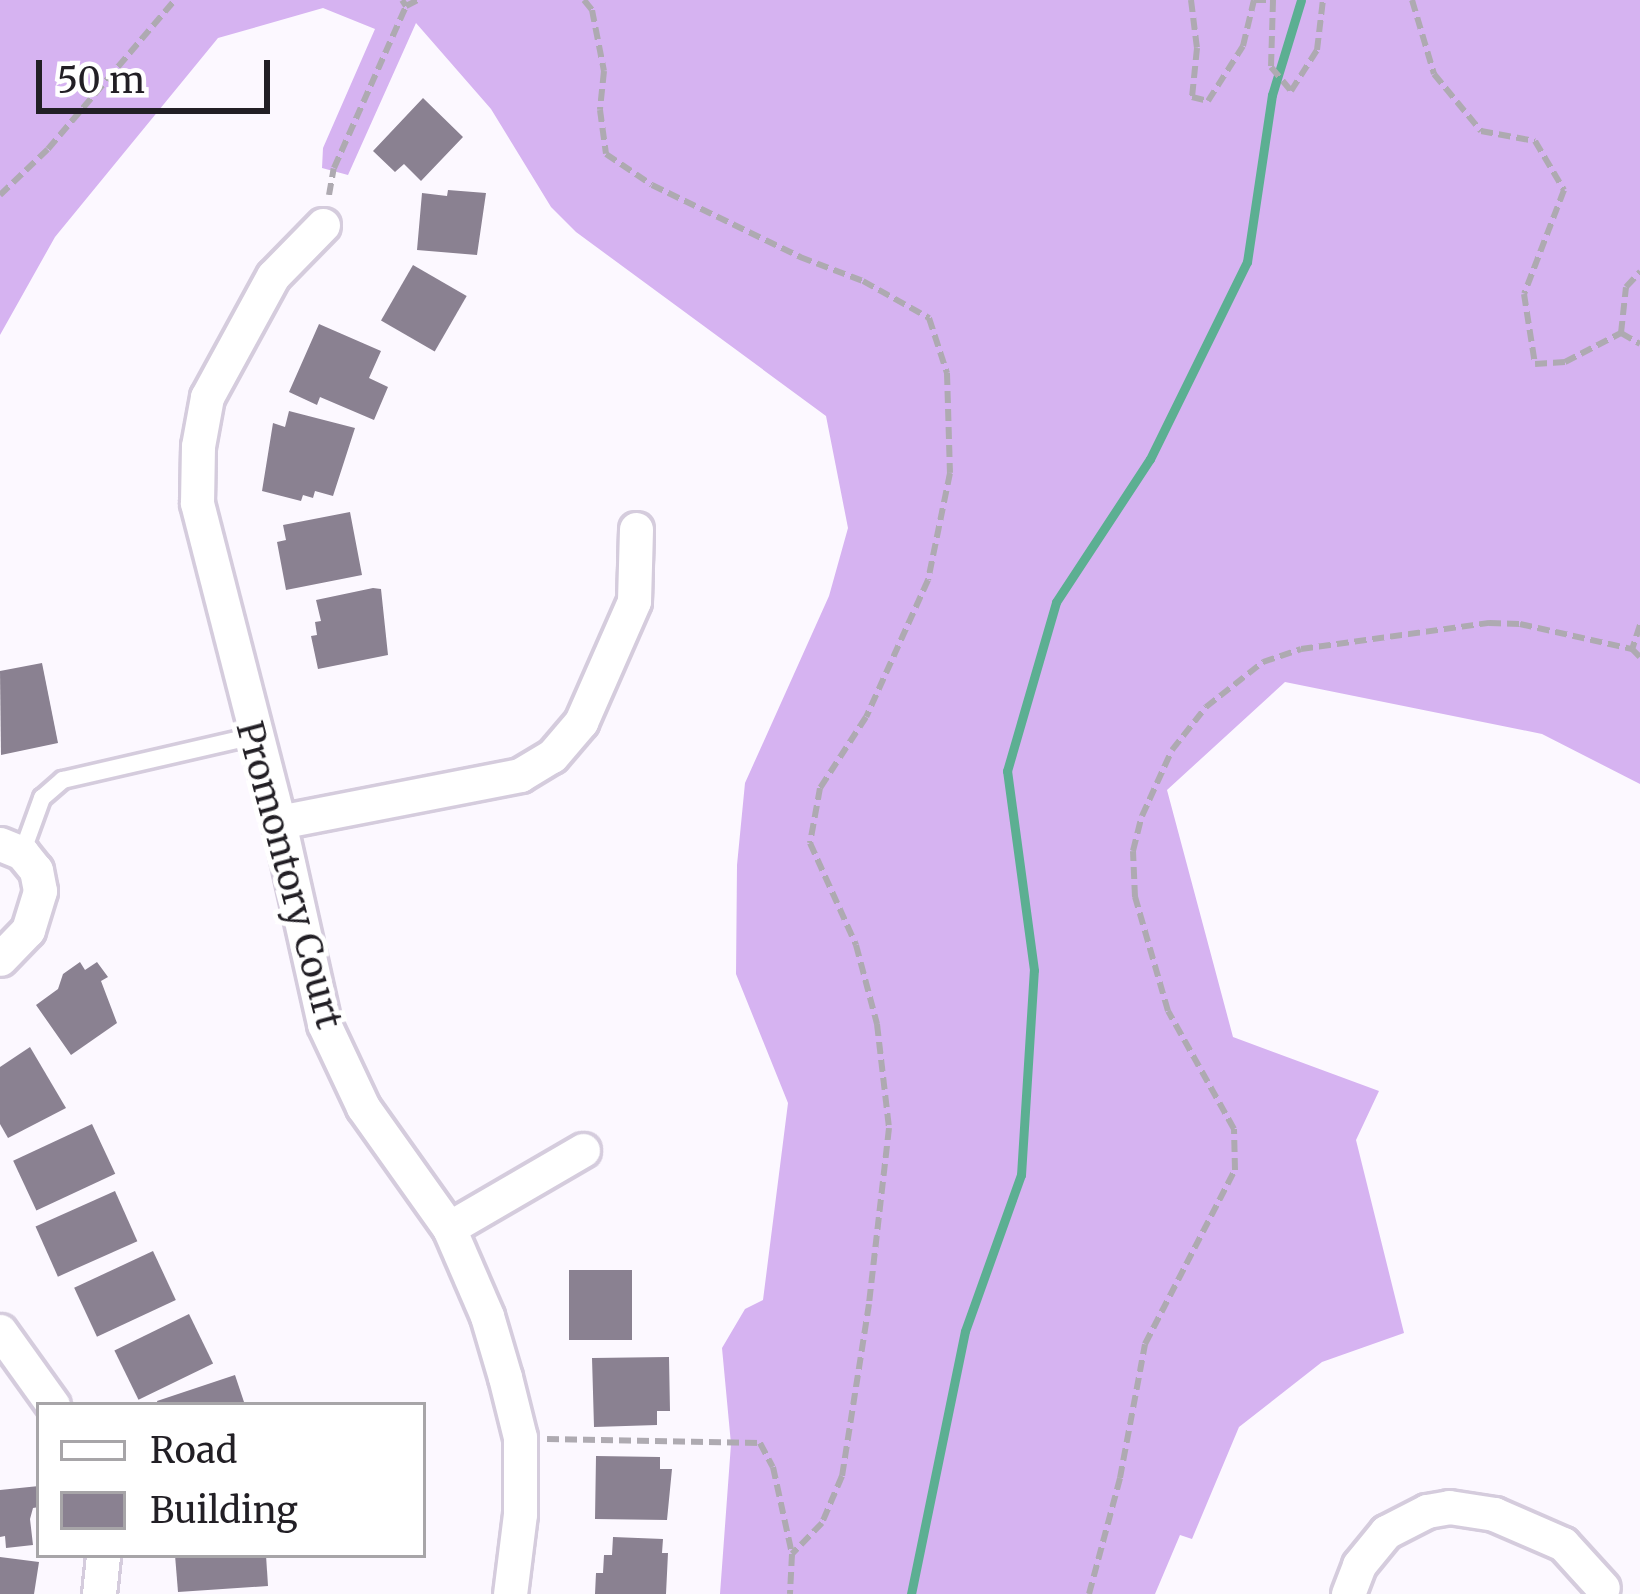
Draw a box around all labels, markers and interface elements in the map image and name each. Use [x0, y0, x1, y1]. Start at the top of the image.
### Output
scale bar [42, 36, 276, 110]
text: 50 m [57, 58, 145, 103]
street label: Promontory Court [227, 717, 351, 1033]
legend [36, 1402, 426, 1558]
text: Road [150, 1428, 237, 1473]
text: Building [150, 1488, 298, 1533]

